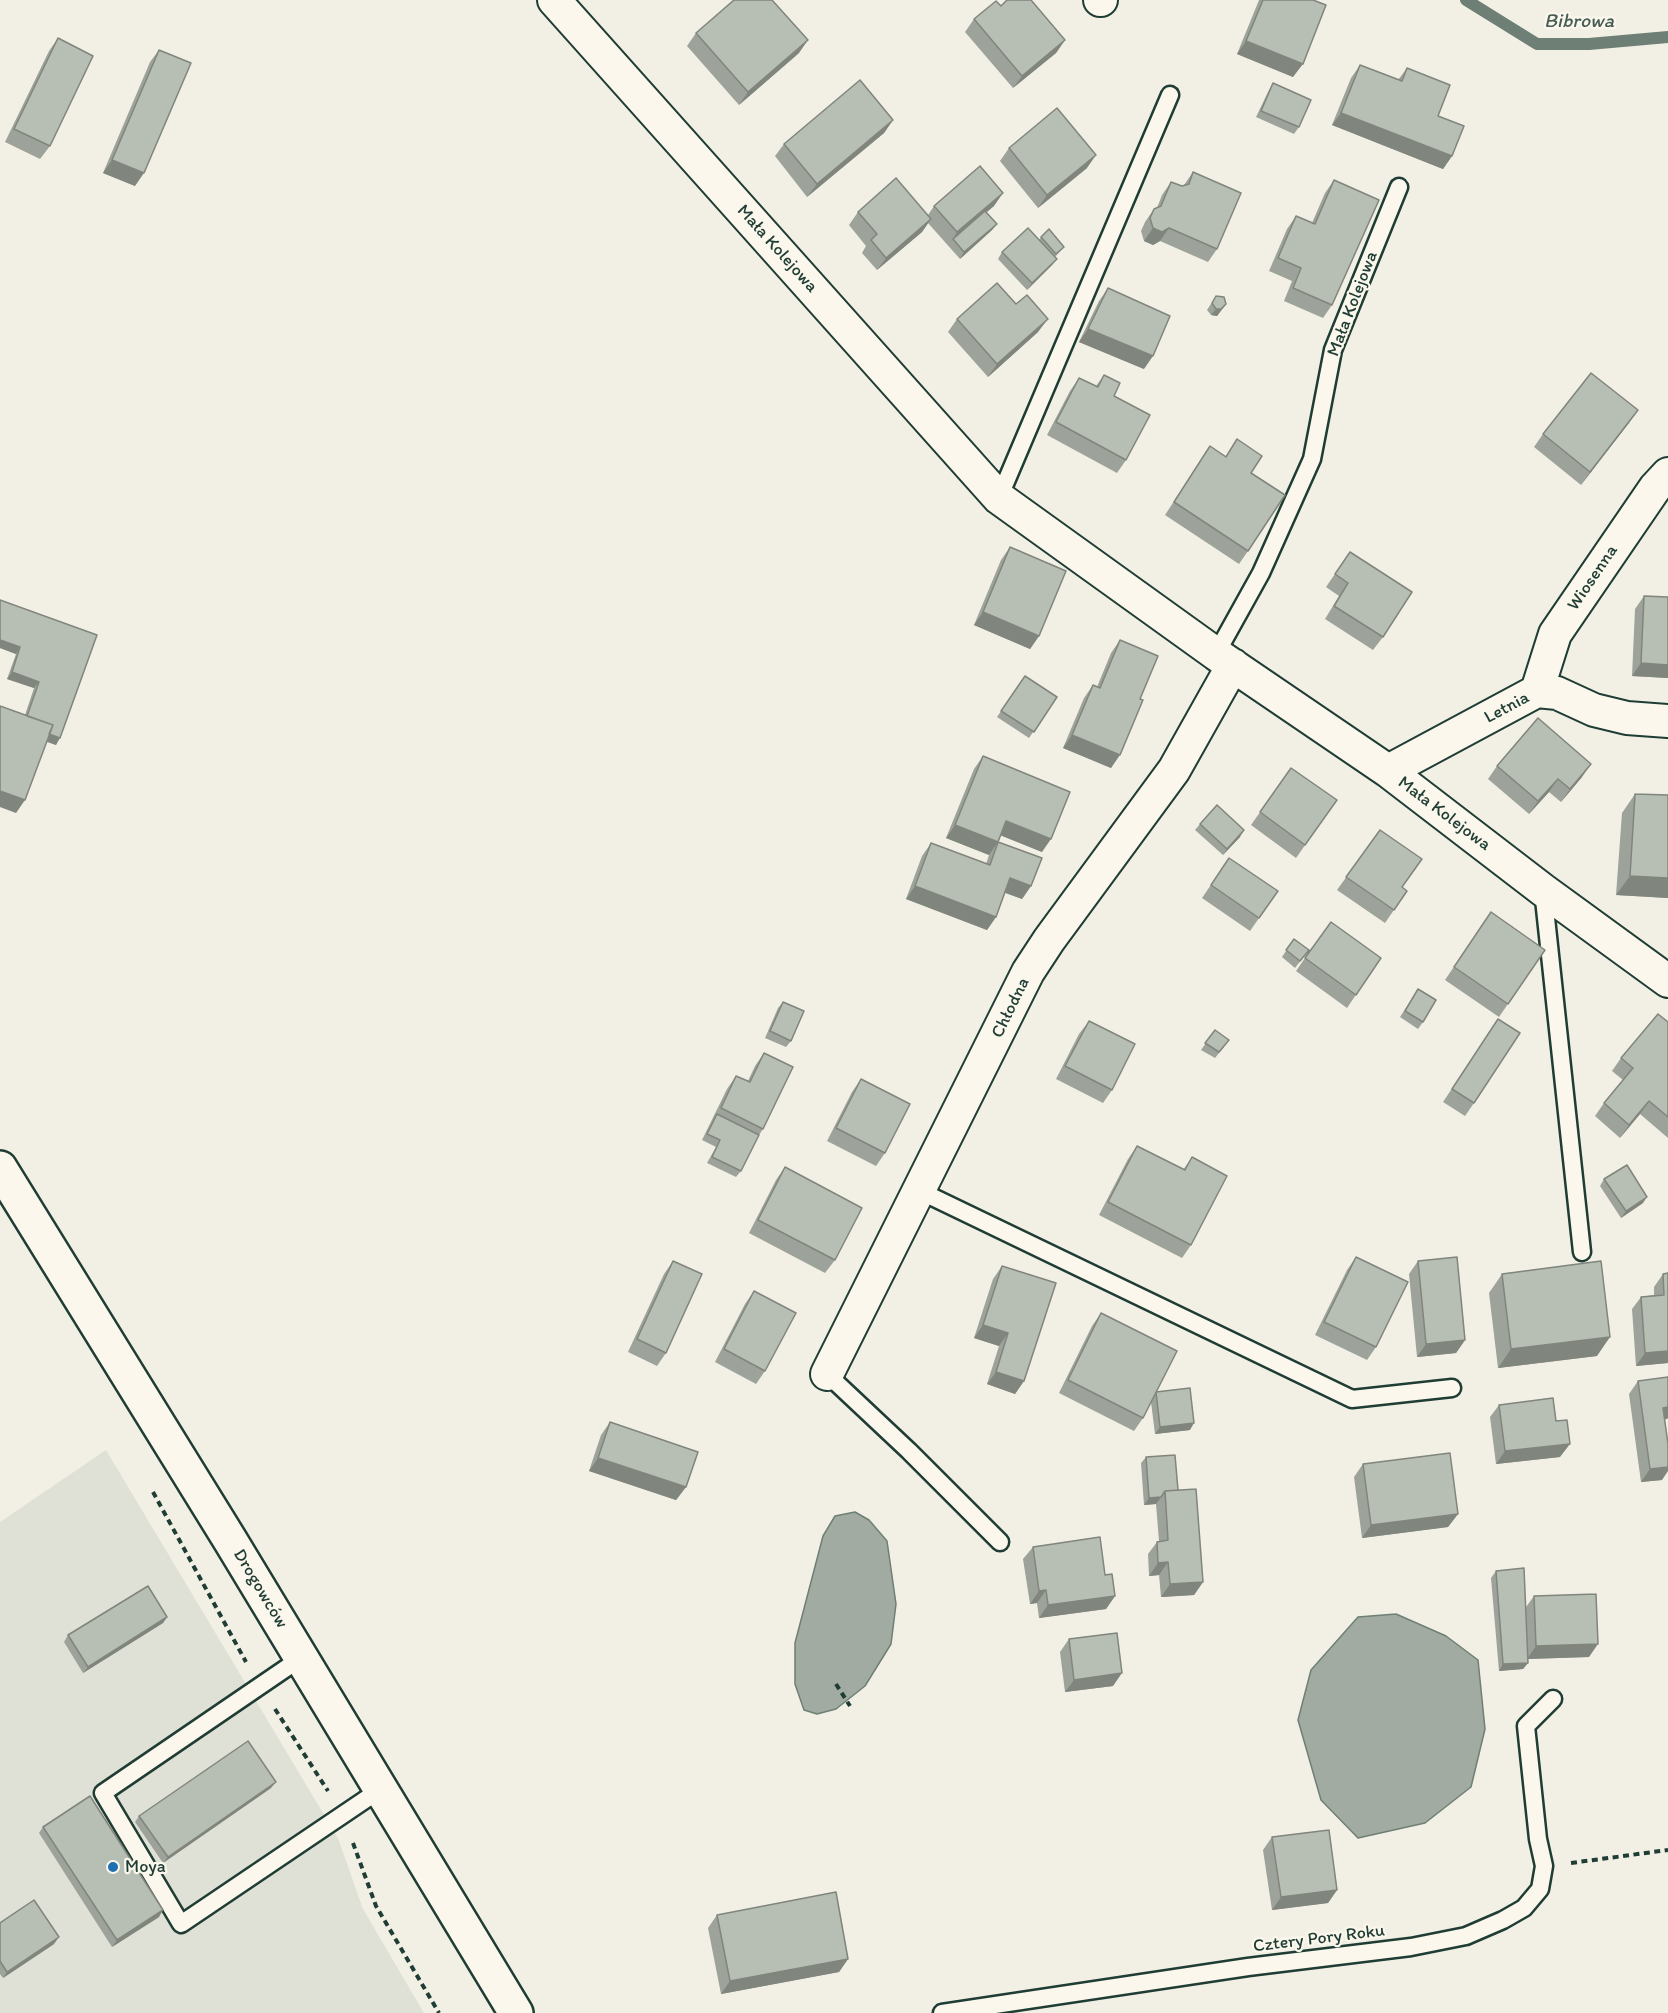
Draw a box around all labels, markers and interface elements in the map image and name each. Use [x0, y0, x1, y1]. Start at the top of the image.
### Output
water label: Bibrowa [1544, 10, 1614, 34]
street label: Mała Kolejowa [732, 201, 822, 297]
street label: Mała Kolejowa [1323, 248, 1383, 360]
street label: Wiosenna [1563, 541, 1623, 615]
street label: Letnia [1481, 687, 1533, 729]
street label: Mała Kolejowa [1393, 772, 1495, 856]
street label: Chłodna [987, 974, 1035, 1042]
street label: Drogowców [228, 1545, 292, 1633]
place label: Moya [125, 1856, 166, 1878]
marker: Moya [106, 1860, 120, 1874]
street label: Cztery Pory Roku [1252, 1920, 1386, 1958]

